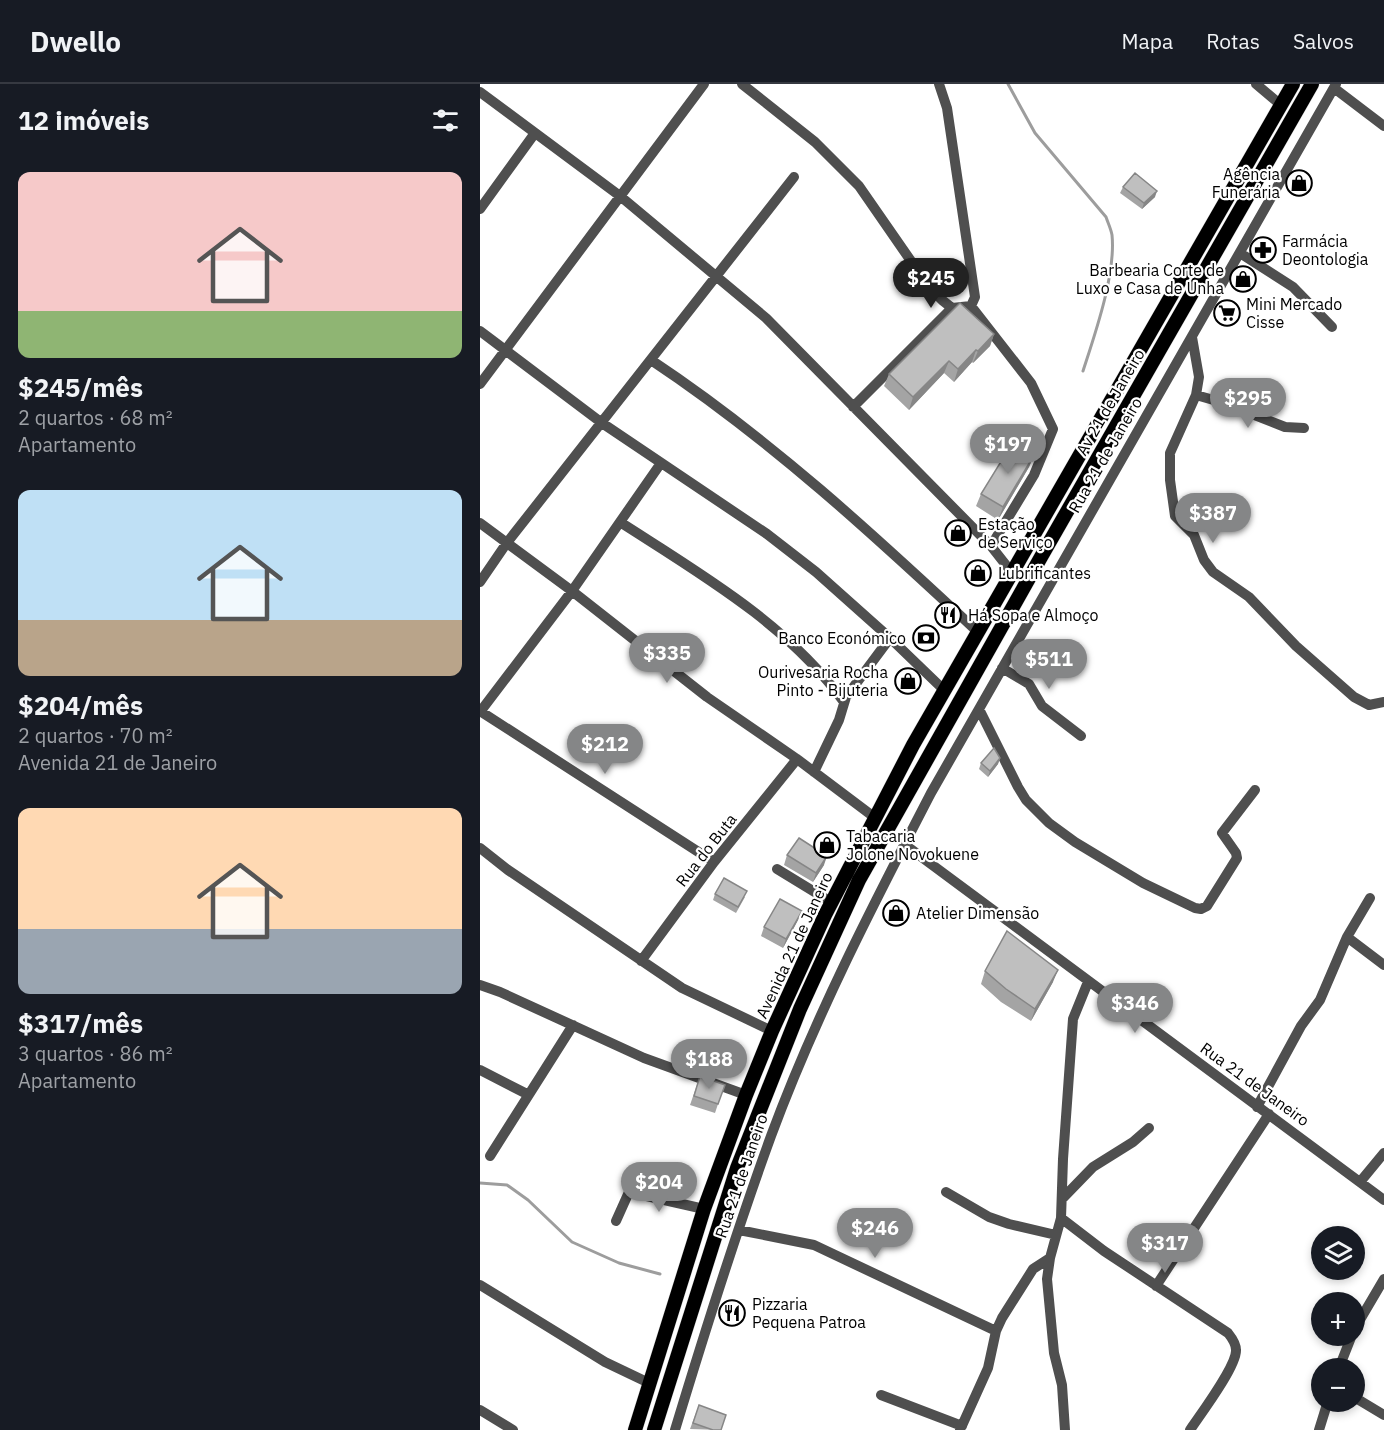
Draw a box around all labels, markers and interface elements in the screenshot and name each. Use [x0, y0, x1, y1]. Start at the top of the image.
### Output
text: Dwello [30, 23, 121, 60]
text: Mapa [1122, 27, 1173, 55]
text: Rotas [1206, 27, 1260, 55]
text: Salvos [1293, 27, 1354, 55]
text: 12 imóveis [18, 103, 149, 137]
icon: filters [429, 104, 462, 137]
place label: Agência Funerária [1212, 164, 1280, 202]
shop icon: Agência Funerária [1284, 168, 1314, 198]
icon: home [186, 211, 294, 319]
place label: Farmácia Deontologia [1282, 231, 1369, 269]
pharmacy icon: Farmácia Deontologia [1248, 235, 1278, 265]
pin: $245 [895, 258, 967, 309]
place label: Barbearia Corte de Luxo e Casa de Unha [1076, 260, 1224, 298]
text: $245 [907, 264, 955, 291]
shop icon: Barbearia Corte de Luxo e Casa de Unha [1228, 264, 1258, 294]
place label: Mini Mercado Cisse [1246, 294, 1342, 332]
supermarket icon: Mini Mercado Cisse [1212, 298, 1242, 328]
street label: Av 21 de Janeiro [1071, 345, 1149, 459]
text: $245/mês [18, 370, 143, 404]
pin: $295 [1212, 378, 1284, 429]
text: $295 [1224, 384, 1272, 411]
street label: Rua 21 de Janeiro [1064, 394, 1146, 516]
text: 2 quartos · 68 m² [18, 404, 173, 431]
pin: $197 [972, 424, 1044, 475]
text: $197 [984, 430, 1032, 457]
text: Apartamento [18, 431, 136, 458]
pin: $387 [1177, 493, 1249, 544]
text: $387 [1189, 499, 1237, 526]
place label: Estação de Serviço [978, 514, 1053, 552]
shop icon: Estação de Serviço [943, 518, 973, 548]
icon: home [186, 529, 294, 637]
shop icon: Lubrificantes [963, 558, 993, 588]
place label: Lubrificantes [998, 563, 1091, 583]
restaurant icon: Há Sopa e Almoço [933, 600, 963, 630]
place label: Há Sopa e Almoço [968, 605, 1099, 625]
bank icon: Banco Económico [911, 623, 941, 653]
place label: Banco Económico [778, 628, 906, 648]
pin: $335 [631, 633, 703, 684]
text: $335 [643, 639, 691, 666]
pin: $511 [1013, 639, 1085, 690]
text: $511 [1025, 645, 1073, 672]
place label: Ourivesaria Rocha Pinto - Bijuteria [758, 662, 888, 700]
shop icon: Ourivesaria Rocha Pinto - Bijuteria [893, 666, 923, 696]
text: $204/mês [18, 688, 143, 722]
text: 2 quartos · 70 m² [18, 722, 173, 749]
pin: $212 [569, 724, 641, 775]
text: $212 [581, 730, 629, 757]
text: Avenida 21 de Janeiro [18, 749, 217, 776]
street label: Rua do Buta [671, 809, 741, 891]
place label: Tabacaria Jolone Novokuene [846, 826, 979, 864]
shop icon: Tabacaria Jolone Novokuene [812, 830, 842, 860]
icon: home [186, 847, 294, 955]
street label: Avenida 21 de Janeiro [751, 869, 837, 1021]
shop icon: Atelier Dimensão [881, 898, 911, 928]
place label: Atelier Dimensão [916, 903, 1039, 923]
pin: $346 [1099, 983, 1171, 1034]
text: $346 [1111, 989, 1159, 1016]
text: $317/mês [18, 1006, 143, 1040]
street label: Rua 21 de Janeiro [1197, 1038, 1313, 1130]
pin: $188 [673, 1039, 745, 1090]
text: 3 quartos · 86 m² [18, 1040, 173, 1067]
text: $188 [685, 1045, 733, 1072]
text: Apartamento [18, 1067, 136, 1094]
street label: Rua 21 de Janeiro [710, 1111, 772, 1241]
pin: $204 [623, 1162, 695, 1213]
text: $204 [635, 1168, 683, 1195]
pin: $246 [839, 1208, 911, 1259]
text: $246 [851, 1214, 899, 1241]
pin: $317 [1129, 1223, 1201, 1274]
map controls [1311, 1226, 1365, 1412]
button: layers [1311, 1226, 1365, 1280]
text: $317 [1141, 1229, 1189, 1256]
button: + [1311, 1292, 1365, 1346]
place label: Pizzaria Pequena Patroa [752, 1294, 866, 1332]
restaurant icon: Pizzaria Pequena Patroa [717, 1298, 747, 1328]
button: − [1311, 1358, 1365, 1412]

